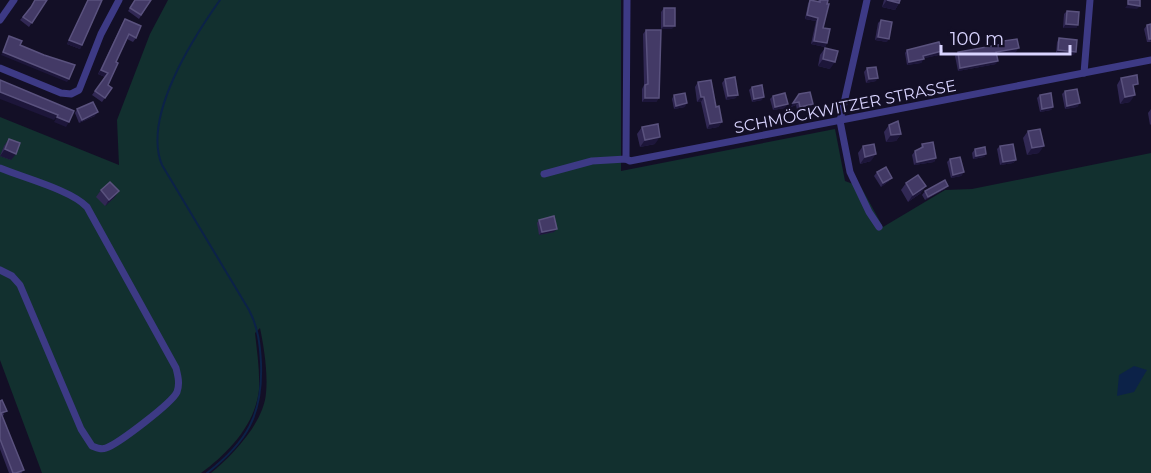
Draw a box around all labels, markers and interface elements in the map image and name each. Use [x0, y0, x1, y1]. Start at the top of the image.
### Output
scale bar [941, 18, 1070, 56]
text: 100 m [950, 28, 1004, 50]
street label: SCHMÖCKWITZER STRASSE [732, 75, 958, 137]

